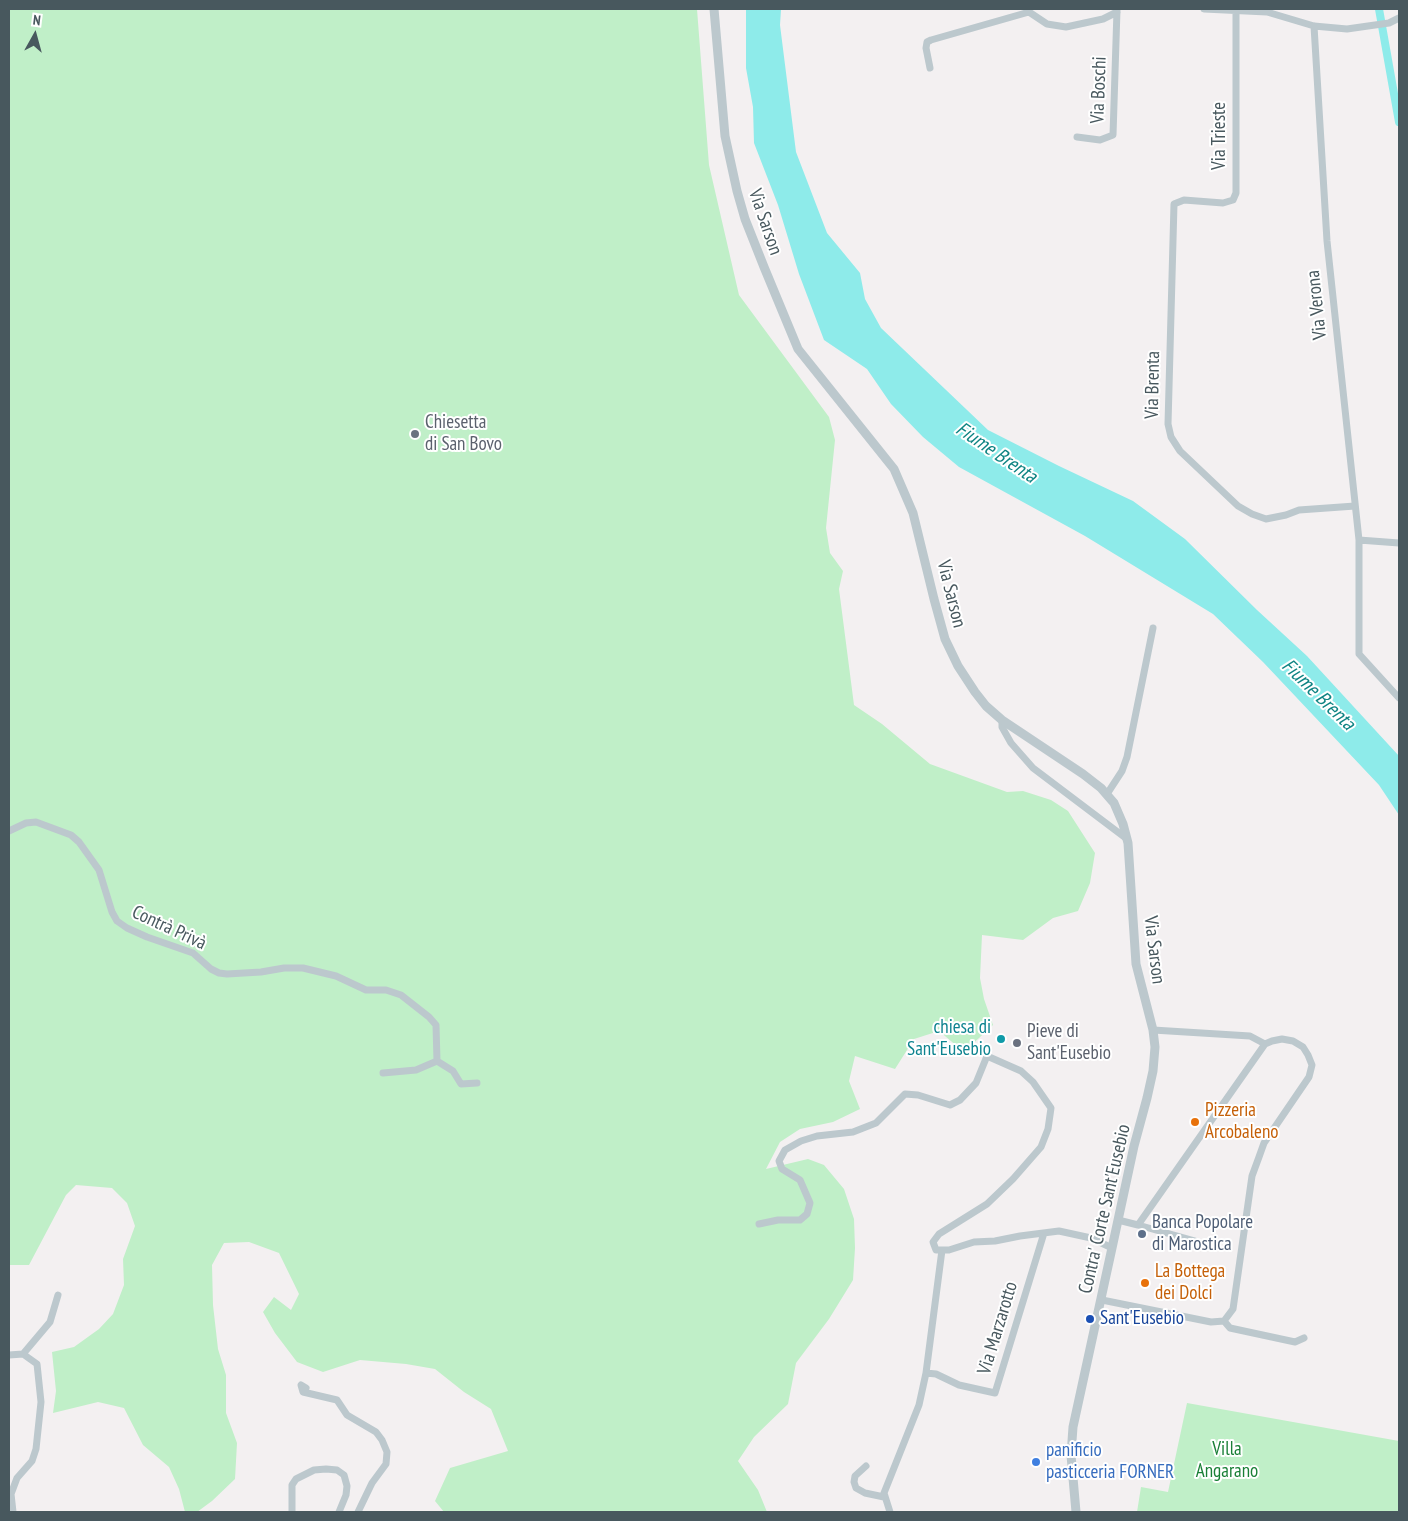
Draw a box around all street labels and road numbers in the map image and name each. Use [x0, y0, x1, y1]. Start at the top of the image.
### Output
street label: Via Boschi [1086, 56, 1112, 124]
street label: Via Trieste [1209, 102, 1231, 170]
street label: Via Sarson [743, 186, 787, 258]
street label: Via Verona [1302, 269, 1332, 341]
street label: Via Brenta [1141, 351, 1165, 419]
street label: Via Sarson [932, 558, 970, 630]
street label: Contrà Privà [128, 901, 210, 955]
street label: Via Sarson [1139, 915, 1169, 985]
street label: Contra' Corte Sant'Eusebio [1074, 1122, 1136, 1296]
street label: Via Marzarotto [973, 1279, 1023, 1377]

